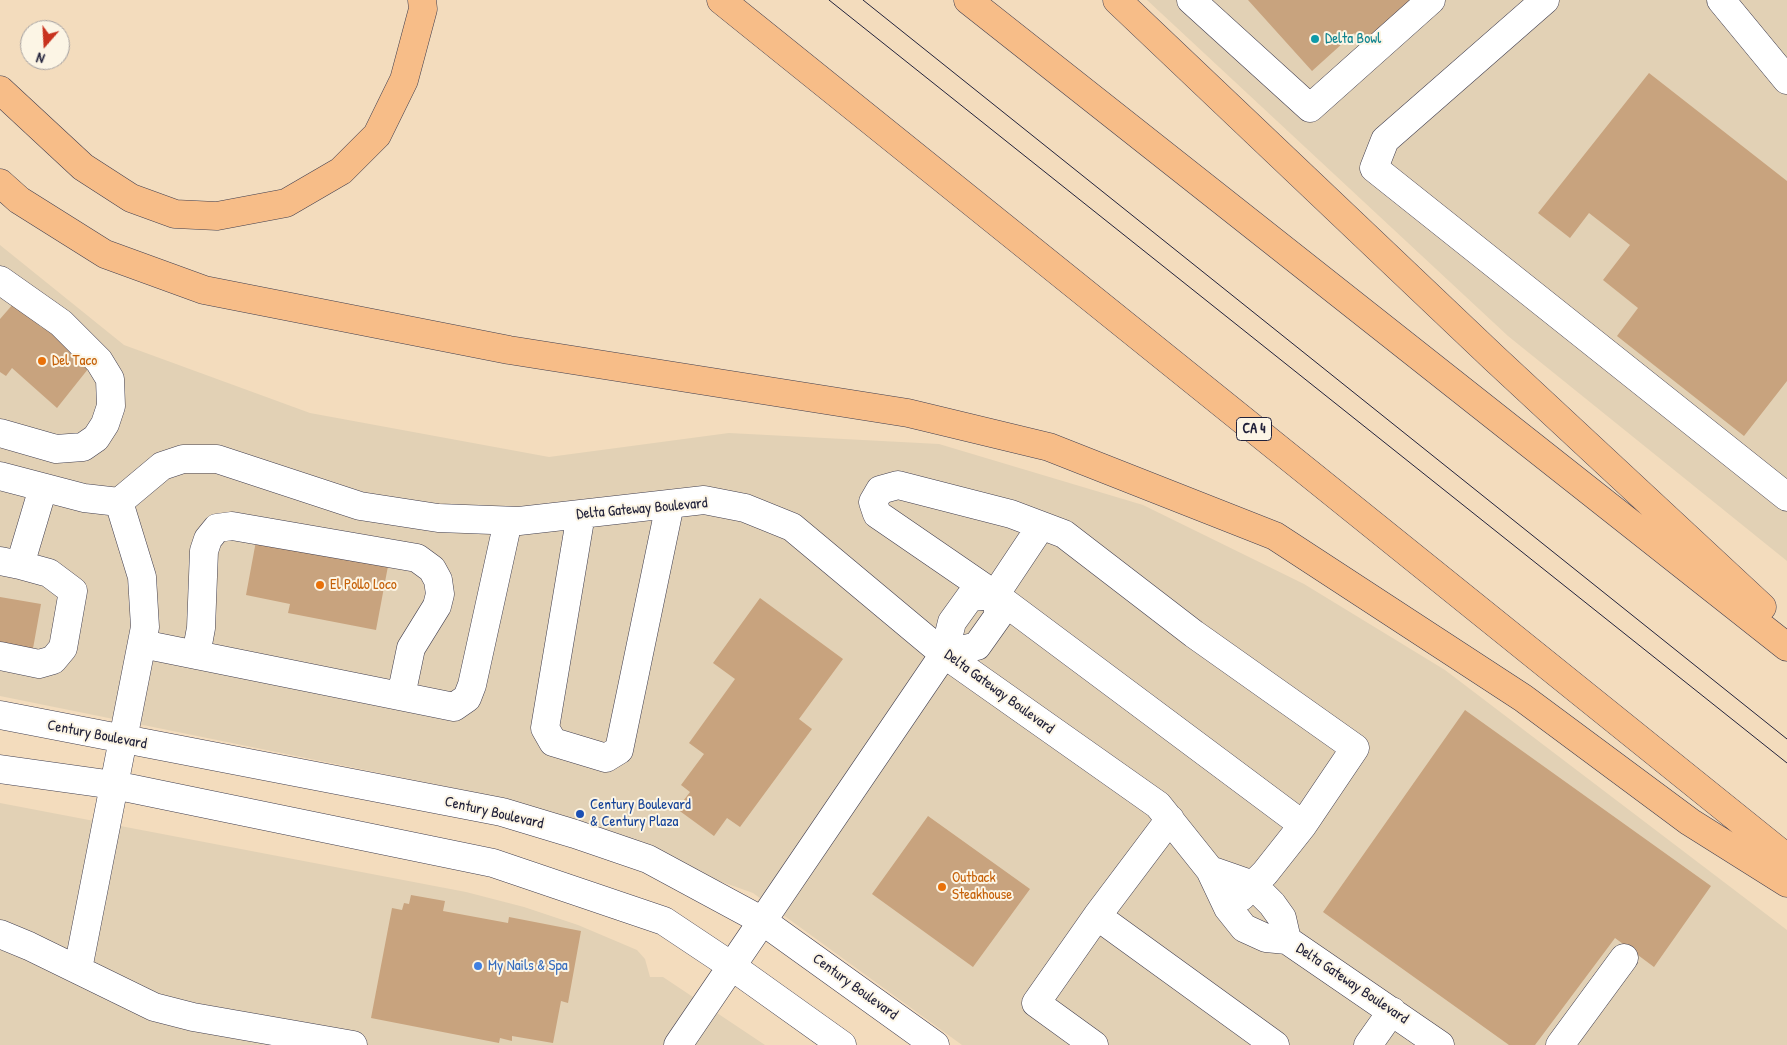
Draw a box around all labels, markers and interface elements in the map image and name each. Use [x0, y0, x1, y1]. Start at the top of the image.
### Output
north arrow [20, 20, 70, 70]
place label: Delta Bowl [1325, 30, 1381, 48]
marker: Delta Bowl [1309, 33, 1321, 45]
text: N [34, 49, 47, 69]
place label: Del Taco [52, 352, 97, 370]
marker: Del Taco [36, 355, 48, 367]
road number: CA 4 [1236, 418, 1272, 440]
street label: Delta Gateway Boulevard [576, 494, 708, 524]
place label: El Pollo Loco [330, 576, 397, 594]
marker: El Pollo Loco [314, 579, 326, 591]
street label: Delta Gateway Boulevard [941, 646, 1057, 738]
street label: Century Boulevard [46, 717, 148, 753]
street label: Century Boulevard [443, 793, 545, 833]
place label: Century Boulevard & Century Plaza [590, 796, 691, 831]
marker: Century Boulevard & Century Plaza [574, 808, 586, 820]
place label: Outback Steakhouse [952, 869, 1012, 904]
marker: Outback Steakhouse [936, 881, 948, 893]
street label: Delta Gateway Boulevard [1292, 940, 1412, 1028]
street label: Century Boulevard [809, 950, 901, 1024]
place label: My Nails & Spa [488, 957, 568, 975]
marker: My Nails & Spa [472, 960, 484, 972]

